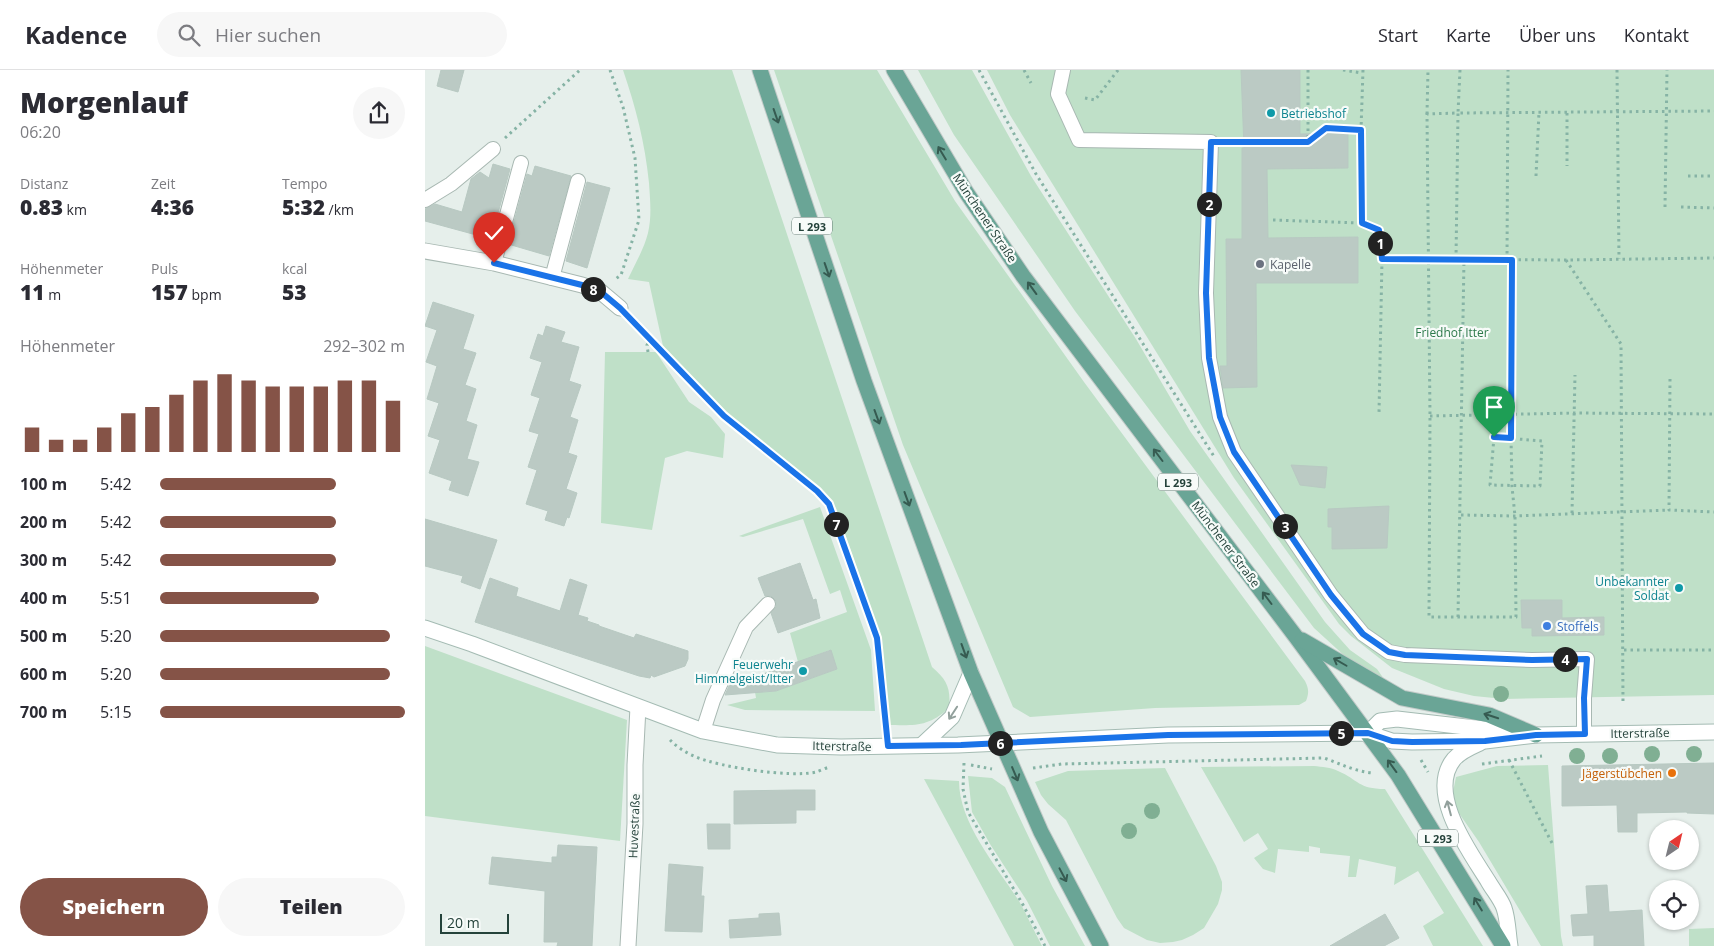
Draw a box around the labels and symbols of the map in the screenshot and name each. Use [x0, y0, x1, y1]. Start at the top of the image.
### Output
place label: Betriebshof [1281, 105, 1347, 122]
marker: Betriebshof [1265, 107, 1277, 119]
one-way arrow [771, 108, 781, 124]
one-way arrow [937, 146, 947, 160]
street label: Münchener Straße [949, 170, 1021, 266]
pin: 2 [1197, 192, 1221, 216]
pin [473, 212, 515, 263]
road number: L 293 [792, 218, 832, 234]
pin: 1 [1367, 230, 1393, 256]
place label: Kapelle [1270, 256, 1311, 273]
marker: Kapelle [1254, 258, 1266, 270]
one-way arrow [823, 262, 832, 278]
pin: 8 [581, 276, 605, 302]
one-way arrow [1027, 281, 1037, 295]
park label: Friedhof Itter [1415, 324, 1489, 341]
pin [1473, 386, 1515, 437]
one-way arrow [873, 409, 882, 424]
one-way arrow [1152, 449, 1163, 462]
road number: L 293 [1158, 474, 1198, 491]
one-way arrow [903, 491, 912, 506]
street label: Münchener Straße [1188, 497, 1264, 591]
pin: 7 [823, 512, 849, 536]
pin: 3 [1273, 514, 1297, 538]
place label: Unbekannter Soldat [1595, 573, 1669, 604]
marker: Unbekannter Soldat [1673, 582, 1685, 594]
one-way arrow [1261, 592, 1272, 605]
place label: Stoffels [1557, 618, 1599, 635]
marker: Stoffels [1541, 620, 1553, 632]
one-way arrow [960, 643, 969, 658]
pin: 4 [1553, 646, 1577, 672]
place label: Feuerwehr Himmelgeist/Itter [695, 656, 793, 687]
one-way arrow [1333, 657, 1348, 667]
marker: Feuerwehr Himmelgeist/Itter [797, 665, 809, 677]
one-way arrow [947, 706, 957, 720]
one-way arrow [1483, 711, 1499, 721]
pin: 5 [1329, 720, 1353, 746]
street label: Itterstraße [1610, 724, 1670, 742]
pin: 6 [987, 730, 1013, 756]
street label: Itterstraße [812, 737, 872, 755]
one-way arrow [1387, 759, 1397, 773]
place label: Jägerstübchen [1581, 765, 1662, 782]
one-way arrow [1010, 766, 1020, 781]
marker: Jägerstübchen [1666, 767, 1678, 779]
street label: Huvestraße [624, 793, 644, 859]
one-way arrow [1444, 800, 1453, 816]
north arrow [1649, 820, 1699, 870]
road number: L 293 [1418, 830, 1458, 846]
one-way arrow [1059, 868, 1069, 882]
one-way arrow [1472, 898, 1482, 912]
scale bar [440, 911, 509, 934]

